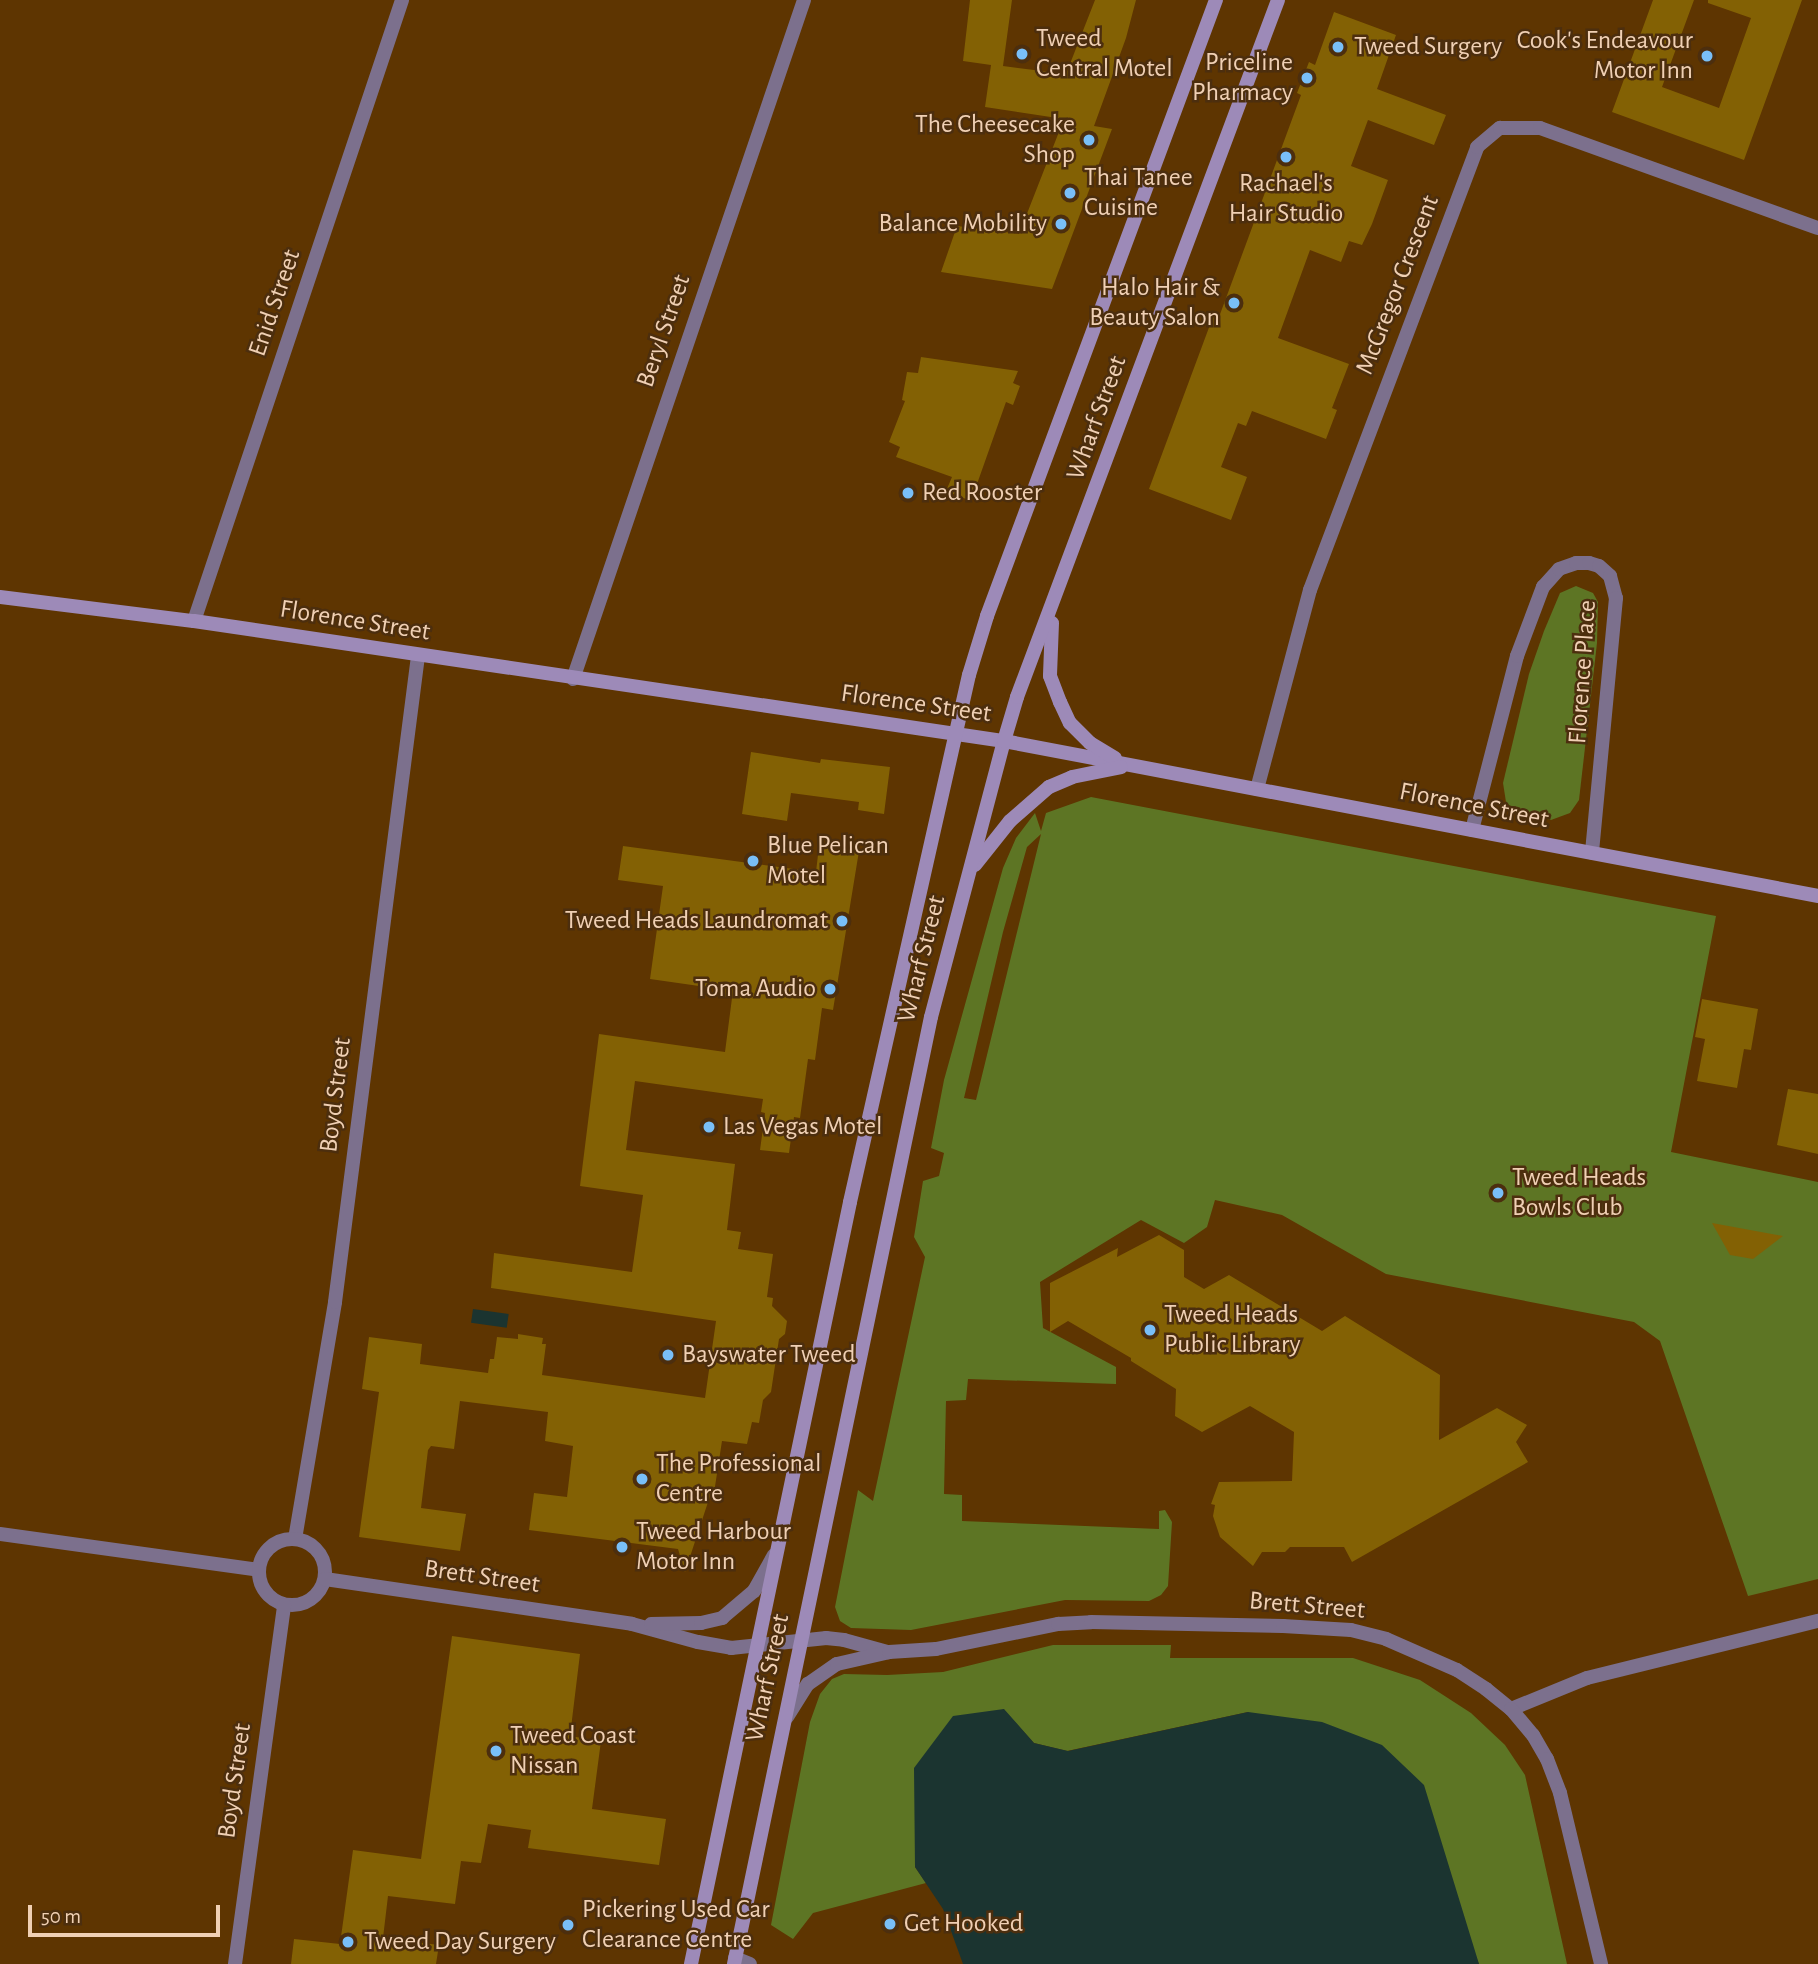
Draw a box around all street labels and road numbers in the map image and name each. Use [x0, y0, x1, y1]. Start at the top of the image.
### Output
street label: McGregor Crescent [1349, 191, 1447, 379]
street label: Enid Street [242, 245, 308, 361]
street label: Beryl Street [630, 270, 698, 392]
street label: Wharf Street [1060, 352, 1134, 484]
street label: Florence Street [278, 594, 432, 648]
street label: Florence Place [1562, 599, 1604, 745]
street label: Florence Street [839, 678, 993, 730]
street label: Florence Street [1397, 776, 1551, 836]
street label: Wharf Street [891, 892, 953, 1026]
street label: Boyd Street [313, 1036, 359, 1154]
street label: Brett Street [422, 1553, 542, 1601]
street label: Brett Street [1248, 1585, 1366, 1627]
street label: Wharf Street [739, 1611, 797, 1745]
street label: Boyd Street [211, 1721, 259, 1841]

